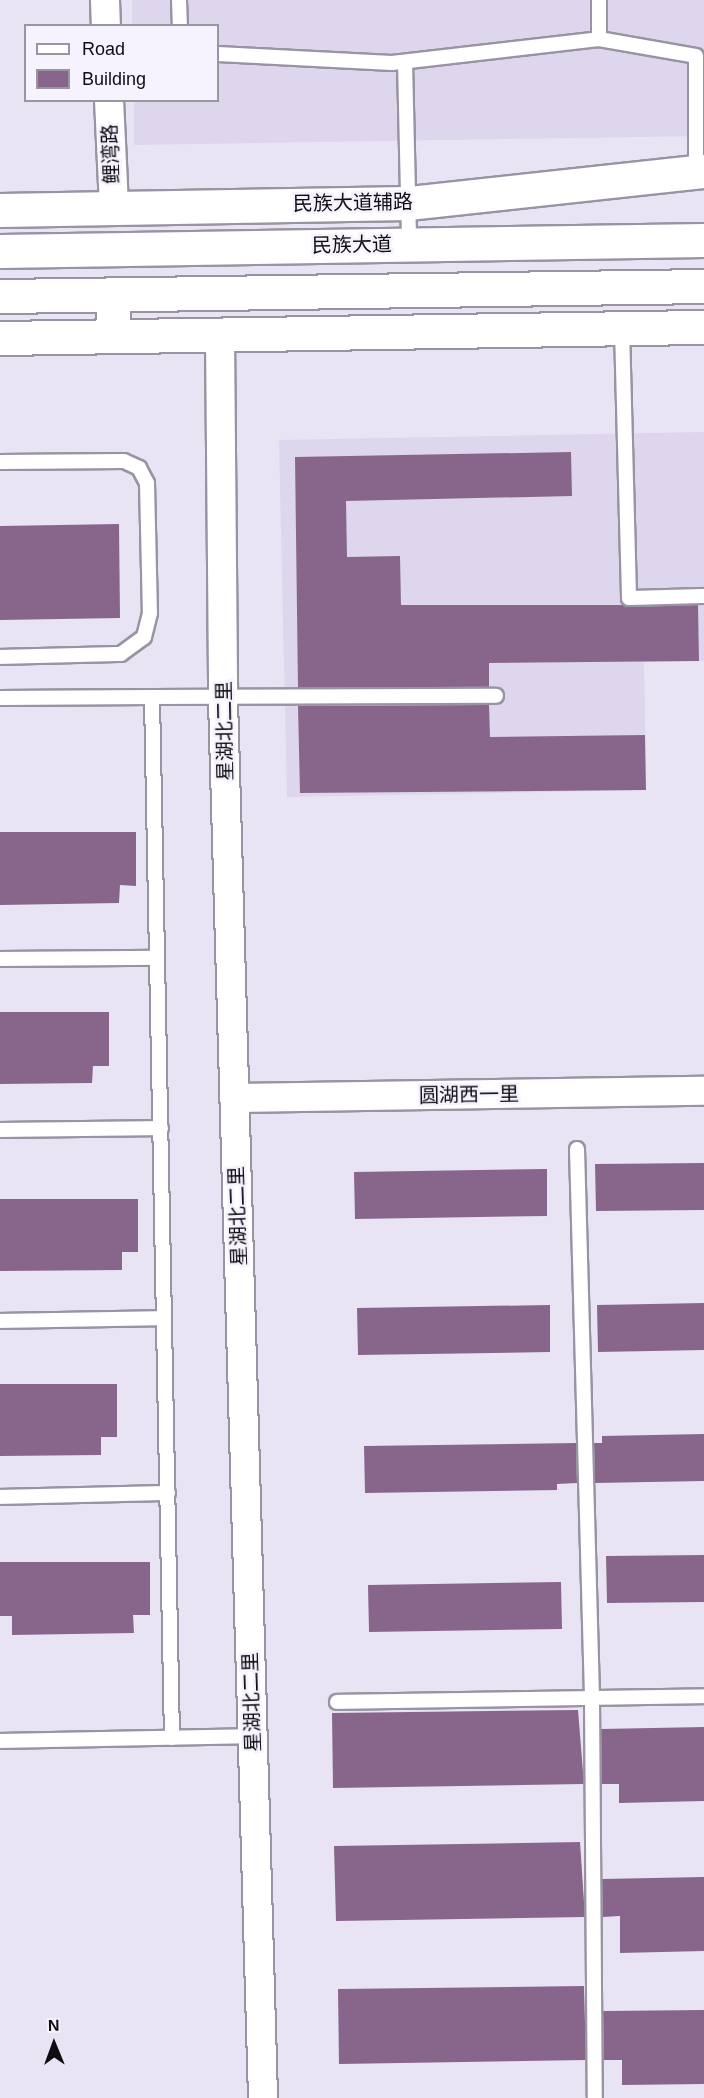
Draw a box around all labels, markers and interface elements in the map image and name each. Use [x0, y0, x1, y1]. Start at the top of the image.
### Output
legend [24, 24, 219, 102]
text: Road [82, 39, 125, 59]
text: Building [82, 69, 146, 89]
street label: 鲤湾路 [98, 124, 124, 184]
street label: 民族大道辅路 [293, 190, 413, 216]
street label: 民族大道 [312, 232, 392, 258]
street label: 星湖北二里 [212, 681, 238, 781]
street label: 圆湖西一里 [419, 1082, 519, 1108]
street label: 星湖北二里 [224, 1166, 252, 1266]
street label: 星湖北二里 [238, 1652, 266, 1752]
north arrow [24, 2014, 84, 2074]
text: N [48, 2017, 60, 2034]

